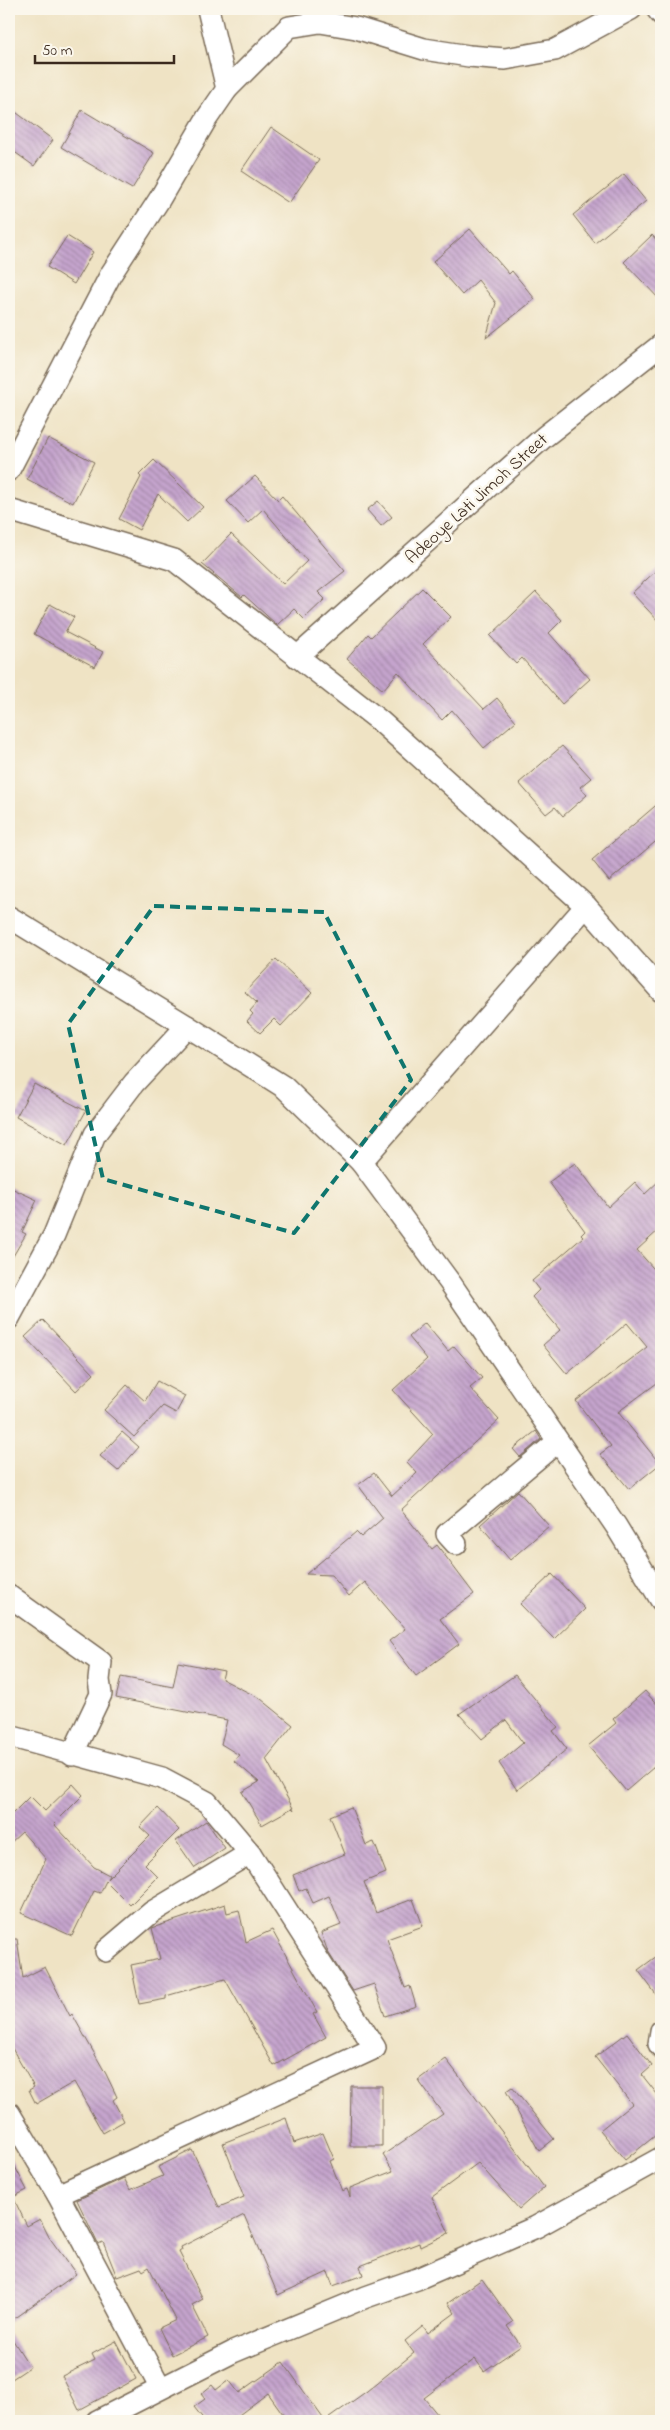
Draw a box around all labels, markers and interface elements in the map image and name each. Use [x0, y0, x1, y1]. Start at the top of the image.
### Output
scale bar [35, 32, 174, 64]
text: 50 m [42, 40, 73, 62]
street label: Adeoye Lati Jimoh Street [400, 428, 555, 571]

